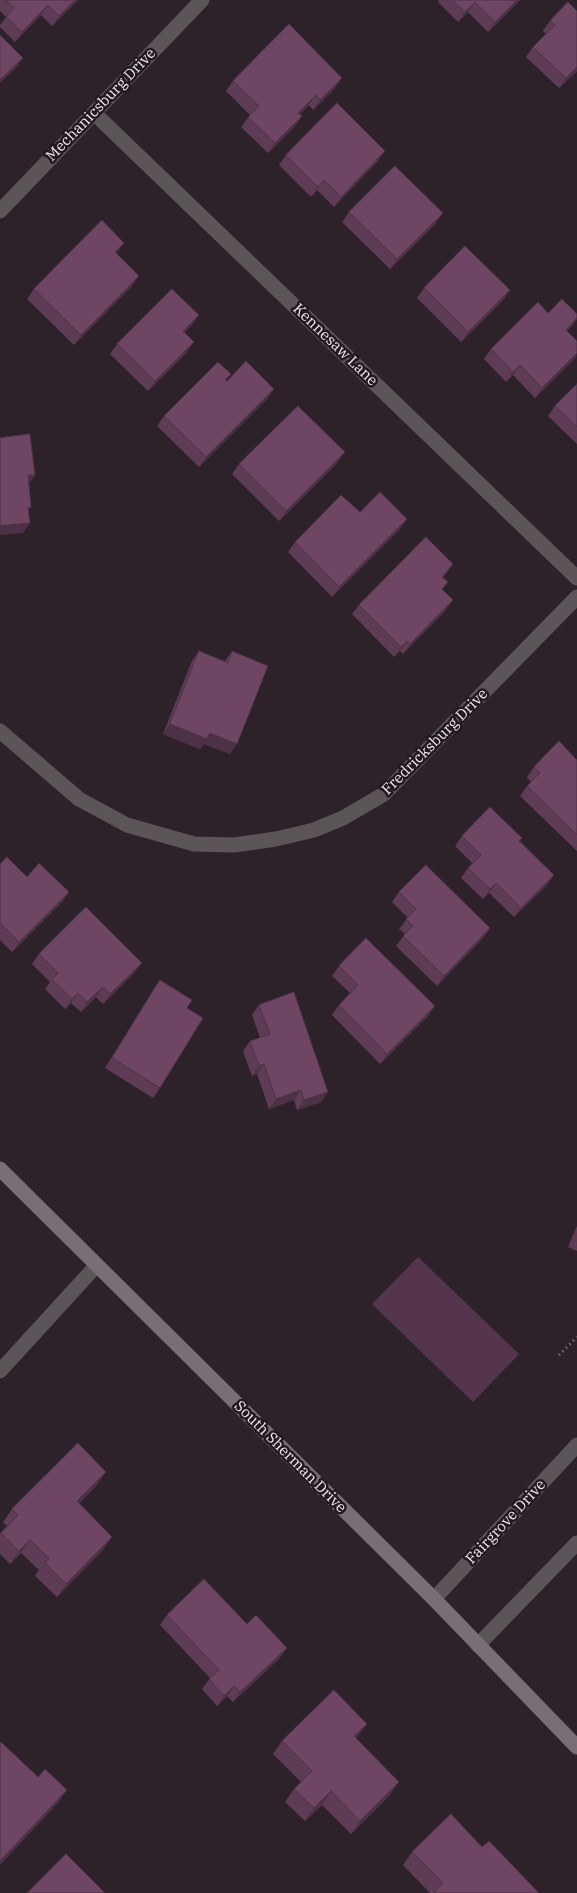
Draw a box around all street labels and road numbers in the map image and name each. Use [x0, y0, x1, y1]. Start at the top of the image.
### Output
street label: Mechanicsburg Drive [42, 45, 160, 165]
street label: Kennesaw Lane [289, 300, 381, 390]
street label: Fredricksburg Drive [378, 685, 492, 799]
street label: South Sherman Drive [230, 1397, 350, 1517]
street label: Fairgrove Drive [462, 1476, 550, 1568]

